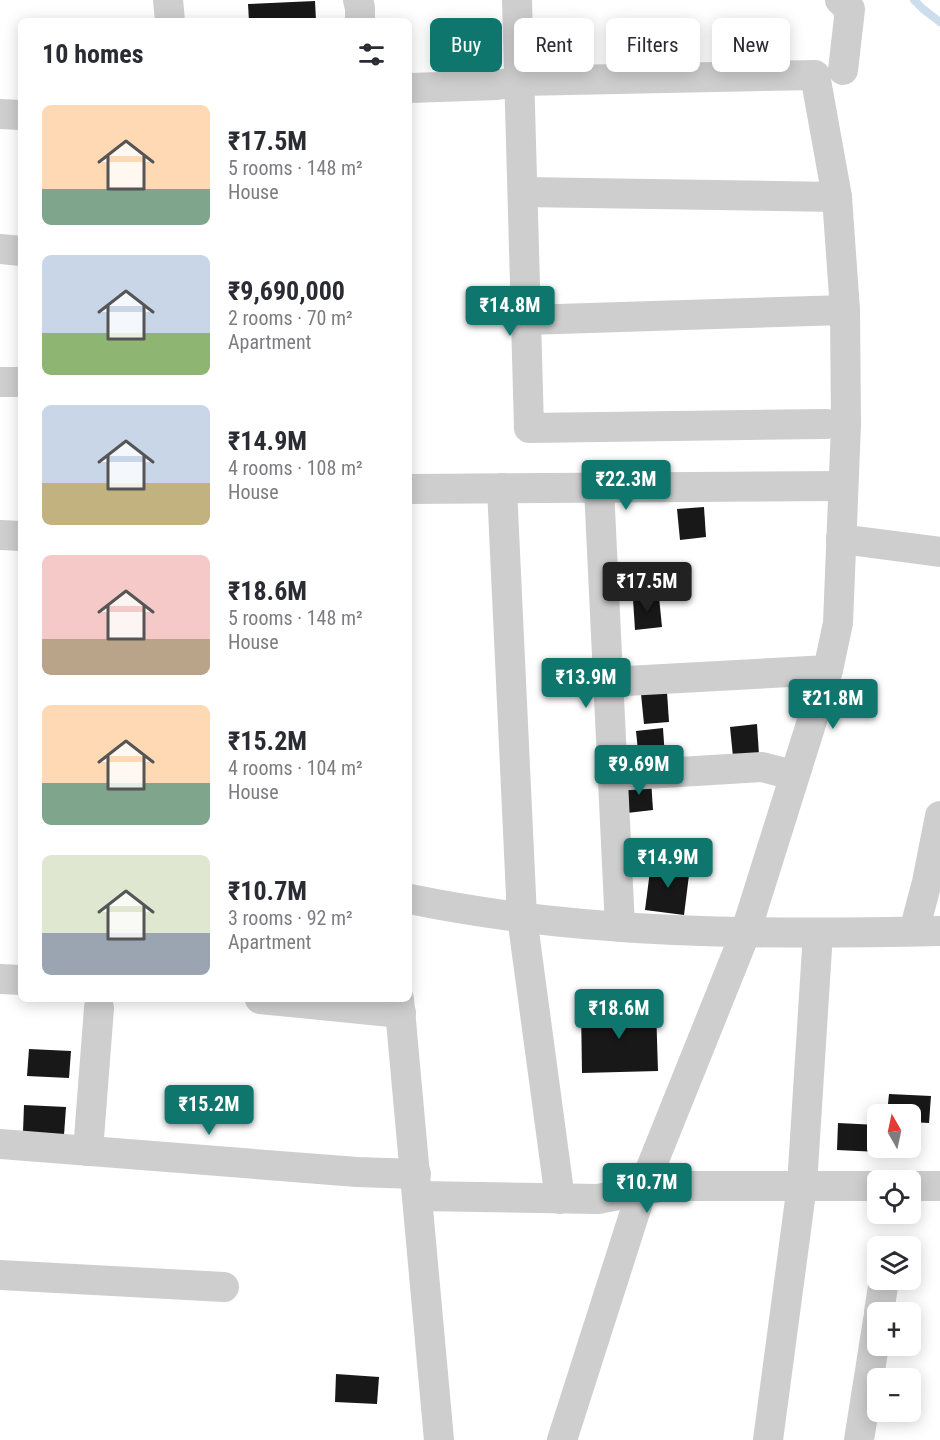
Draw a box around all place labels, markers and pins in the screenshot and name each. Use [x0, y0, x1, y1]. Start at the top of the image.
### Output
pin: ₹14.8M [461, 286, 559, 337]
pin: ₹22.3M [577, 460, 675, 511]
pin: ₹17.5M [598, 562, 696, 613]
pin: ₹13.9M [537, 658, 635, 709]
pin: ₹21.8M [784, 679, 882, 730]
pin: ₹9.69M [590, 745, 688, 796]
pin: ₹14.9M [619, 838, 717, 889]
pin: ₹18.6M [570, 989, 668, 1040]
pin: ₹15.2M [160, 1085, 258, 1136]
pin: ₹10.7M [598, 1163, 696, 1214]

